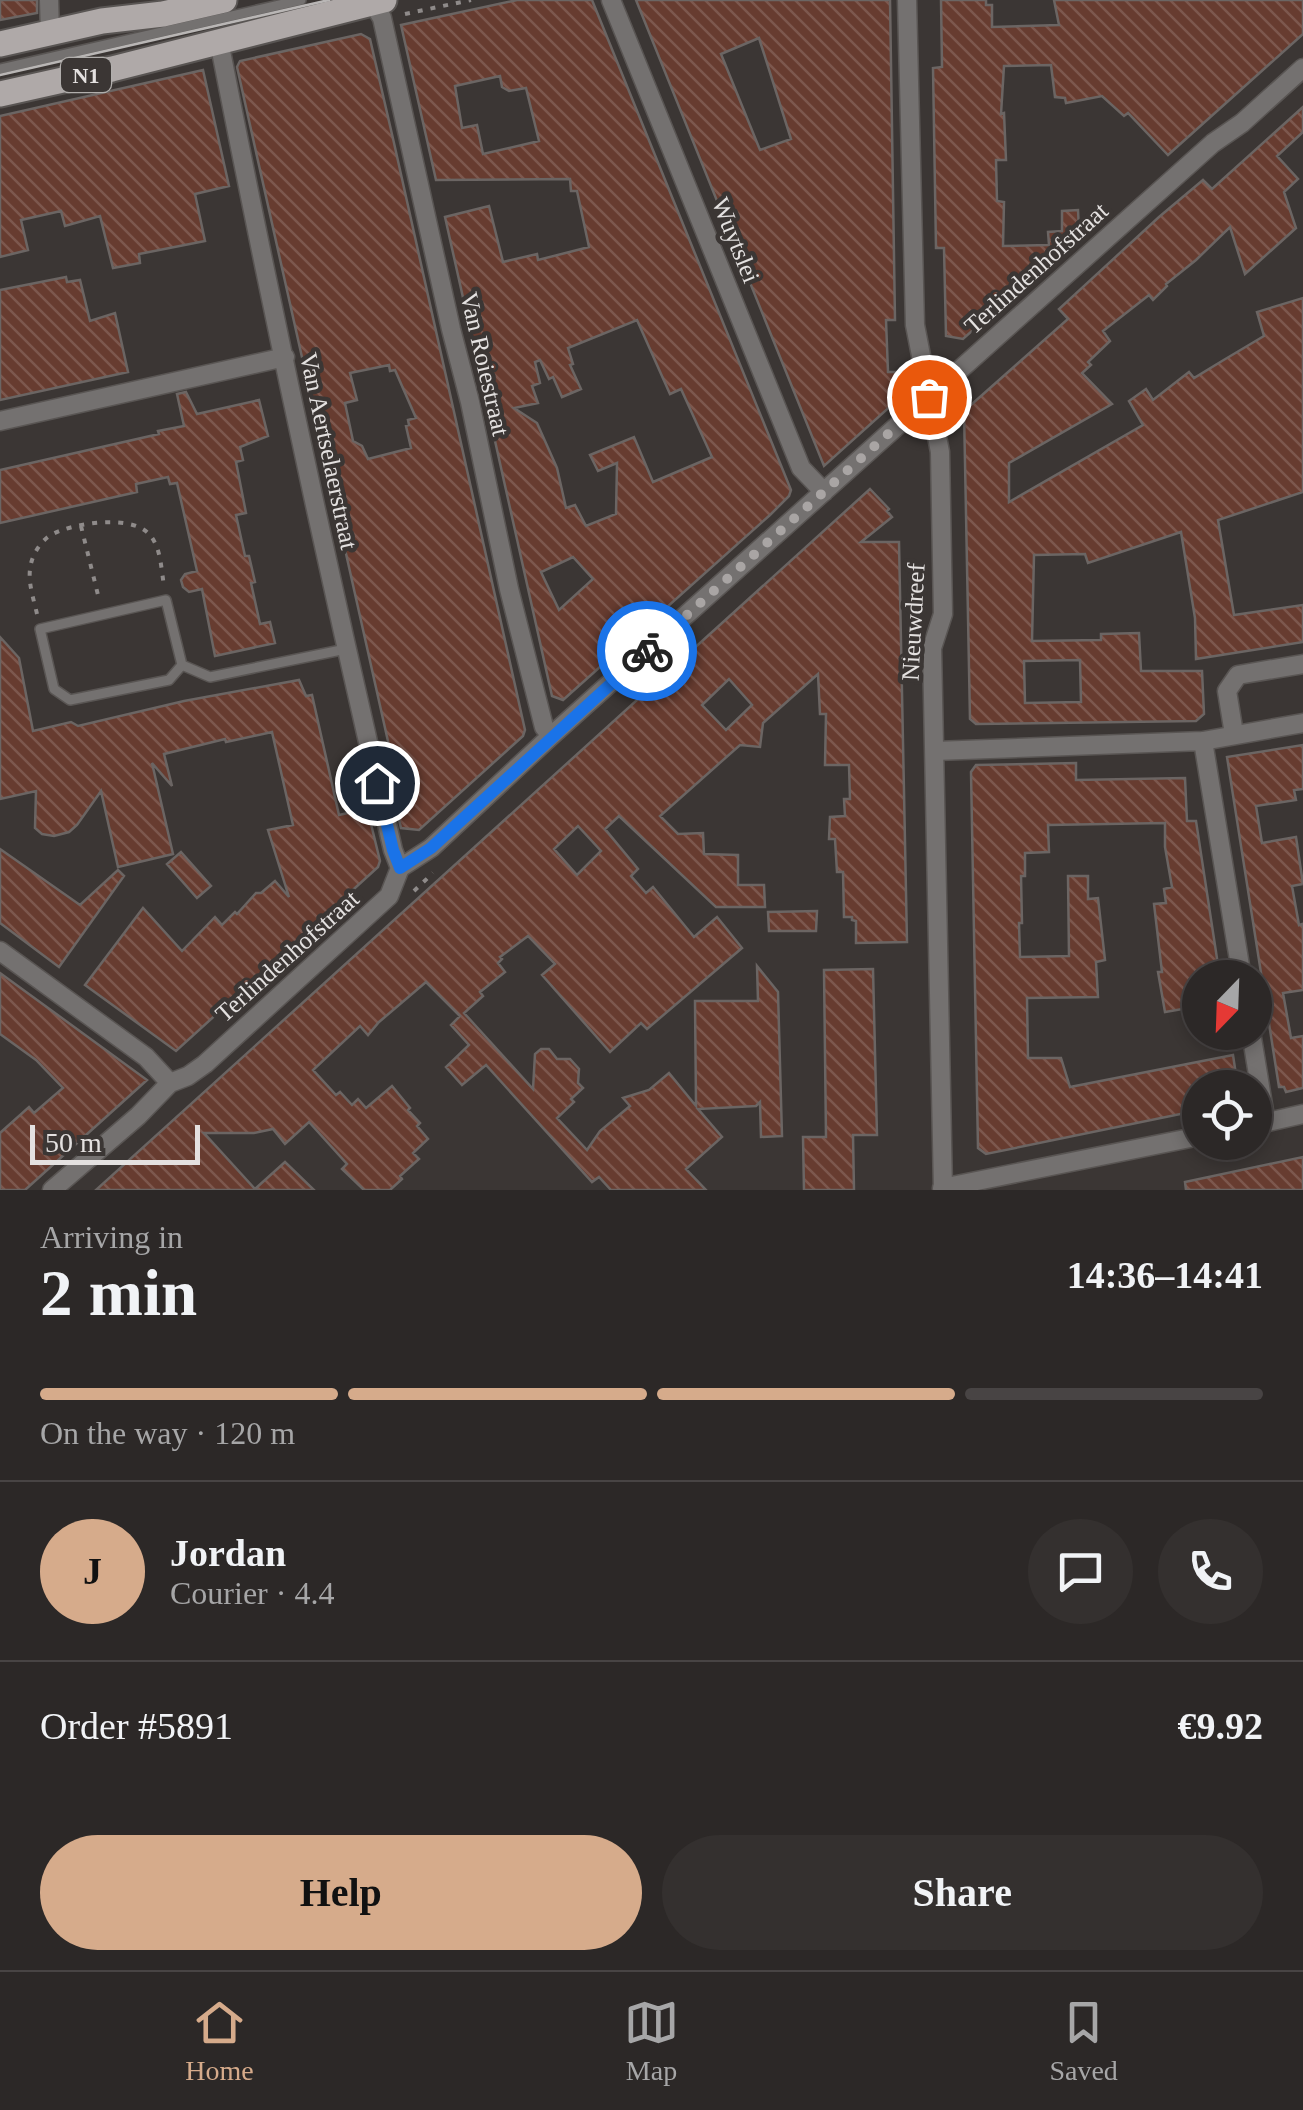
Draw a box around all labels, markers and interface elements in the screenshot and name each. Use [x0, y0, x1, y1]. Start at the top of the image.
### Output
road number: N1 [61, 58, 111, 92]
street label: Wuytslei [707, 194, 765, 286]
street label: Terlindenhofstraat [959, 197, 1113, 339]
street label: Van Roiestraat [455, 290, 515, 438]
street label: Van Aertselaerstraat [295, 350, 363, 552]
pin [887, 355, 972, 440]
icon: bag [902, 370, 957, 425]
street label: Nieuwdreef [896, 562, 930, 682]
courier [597, 601, 697, 701]
icon: bike [620, 624, 675, 679]
pin [335, 741, 420, 826]
icon: home [350, 756, 405, 811]
street label: Terlindenhofstraat [210, 885, 364, 1027]
north arrow [1182, 960, 1272, 1050]
map controls [1182, 960, 1272, 1160]
button: locate [1182, 1070, 1272, 1160]
scale bar [30, 1120, 200, 1164]
text: 50 m [45, 1127, 102, 1158]
text: Arriving in [40, 1219, 183, 1255]
text: 14:36–14:41 [1067, 1254, 1263, 1296]
text: 2 min [40, 1257, 197, 1329]
text: On the way · 120 m [40, 1415, 295, 1451]
button: chat [1028, 1519, 1133, 1624]
button: phone [1158, 1519, 1263, 1624]
text: Jordan [170, 1532, 286, 1574]
text: J [83, 1550, 102, 1592]
text: Courier · 4.4 [170, 1575, 334, 1611]
text: Order #5891 [40, 1705, 233, 1747]
text: €9.92 [1178, 1705, 1263, 1747]
button: Help [40, 1835, 642, 1950]
button: Share [662, 1835, 1263, 1950]
tab: Home [185, 1995, 254, 2087]
tab: Map [624, 1995, 679, 2087]
tab: Saved [1049, 1995, 1118, 2087]

